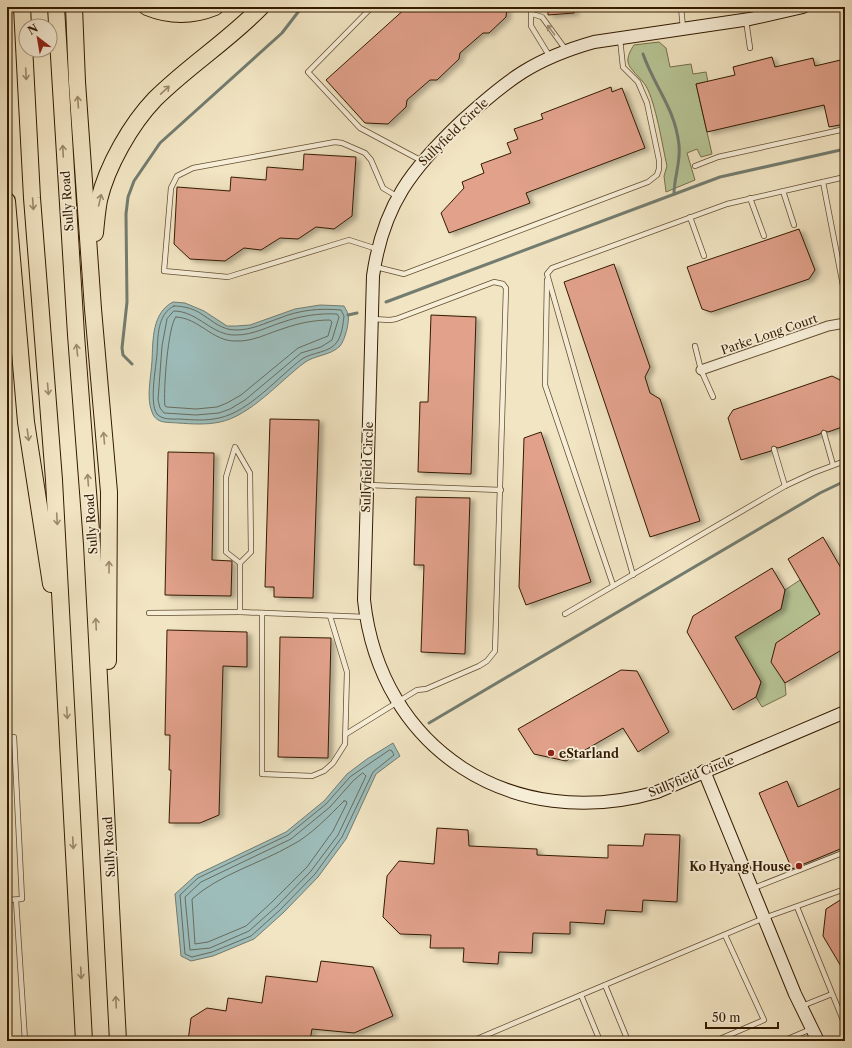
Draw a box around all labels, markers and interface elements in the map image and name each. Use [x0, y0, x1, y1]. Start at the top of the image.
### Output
north arrow [18, 18, 58, 58]
text: N [25, 21, 41, 38]
one-way arrow [547, 24, 555, 35]
one-way arrow [22, 67, 29, 80]
one-way arrow [160, 85, 170, 95]
street label: Sullyfield Circle [415, 95, 491, 169]
one-way arrow [75, 96, 82, 109]
one-way arrow [60, 145, 67, 158]
street label: Sully Road [57, 169, 77, 232]
one-way arrow [97, 194, 104, 207]
one-way arrow [29, 197, 36, 210]
street label: Parke Long Court [719, 310, 820, 358]
one-way arrow [73, 344, 81, 357]
one-way arrow [44, 382, 51, 395]
street label: Sullyfield Circle [358, 421, 376, 513]
one-way arrow [24, 428, 32, 441]
one-way arrow [100, 432, 108, 445]
one-way arrow [84, 474, 91, 487]
street label: Sully Road [81, 492, 101, 555]
one-way arrow [53, 512, 60, 525]
one-way arrow [105, 561, 113, 574]
one-way arrow [92, 618, 99, 631]
one-way arrow [63, 706, 71, 719]
place label: eStarland [559, 746, 619, 761]
marker: eStarland [546, 748, 556, 758]
street label: Sullyfield Circle [646, 752, 736, 800]
street label: Sully Road [100, 816, 118, 878]
one-way arrow [70, 836, 77, 849]
place label: Ko Hyang House [689, 859, 791, 874]
marker: Ko Hyang House [794, 861, 804, 871]
one-way arrow [77, 966, 84, 979]
one-way arrow [112, 996, 119, 1009]
scale bar [706, 1004, 778, 1030]
text: 50 m [712, 1010, 741, 1025]

